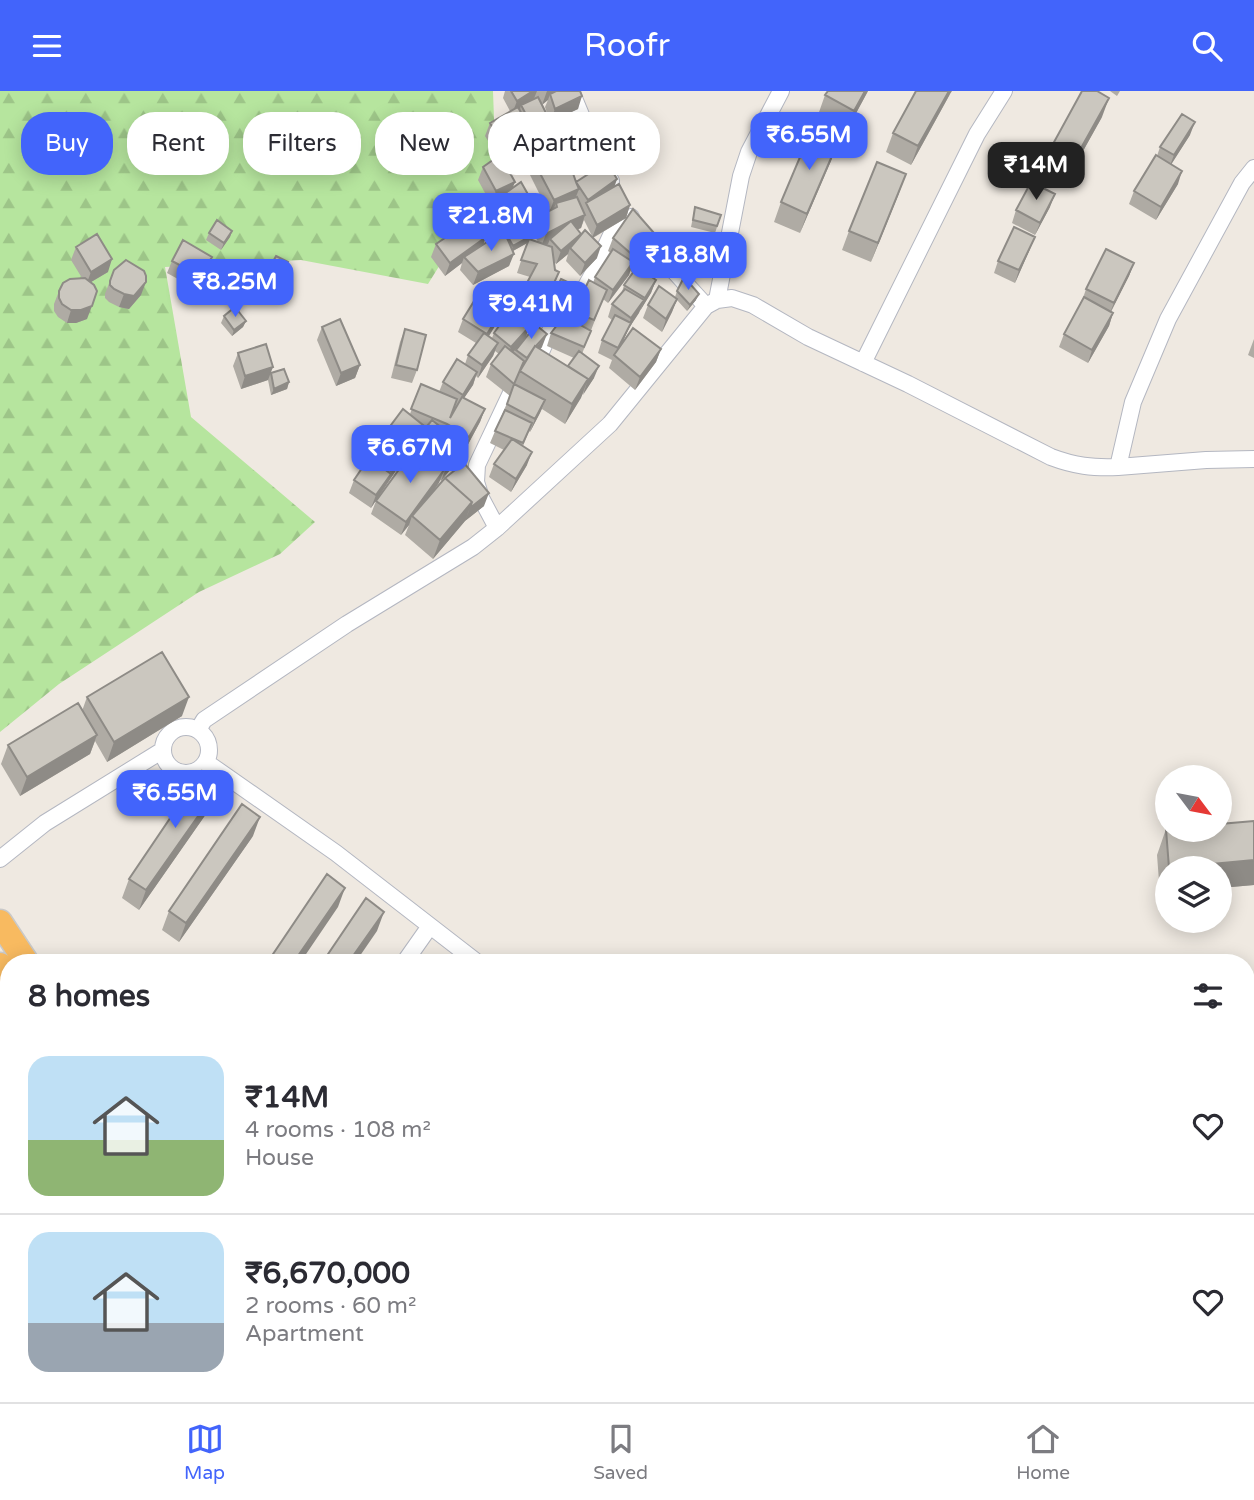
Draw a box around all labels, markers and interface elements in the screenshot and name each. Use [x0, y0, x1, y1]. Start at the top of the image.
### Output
icon: menu [28, 27, 66, 65]
text: Roofr [584, 27, 670, 65]
icon: search [1188, 27, 1226, 65]
chip: Buy [21, 112, 113, 175]
chip: Rent [127, 112, 229, 175]
chip: Filters [243, 112, 361, 175]
chip: New [375, 112, 474, 175]
chip: Apartment [488, 112, 660, 175]
pin: ₹6.55M [752, 113, 866, 172]
text: ₹6.55M [767, 121, 852, 149]
pin: ₹14M [995, 143, 1077, 202]
text: ₹14M [1004, 151, 1068, 179]
pin: ₹21.8M [434, 193, 548, 253]
text: ₹21.8M [449, 202, 533, 230]
pin: ₹18.8M [631, 233, 745, 292]
text: ₹18.8M [646, 241, 730, 269]
pin: ₹8.25M [178, 259, 292, 319]
text: ₹8.25M [193, 268, 278, 296]
pin: ₹9.41M [474, 281, 588, 341]
text: ₹9.41M [489, 290, 573, 318]
pin: ₹6.67M [353, 425, 467, 485]
text: ₹6.67M [368, 434, 453, 462]
north arrow [1155, 765, 1232, 842]
map controls [1155, 765, 1232, 933]
pin: ₹6.55M [118, 771, 232, 830]
text: ₹6.55M [133, 779, 218, 807]
button: layers [1155, 856, 1232, 933]
icon: filters [1189, 977, 1227, 1015]
text: 8 homes [28, 978, 150, 1015]
text: ₹14M [245, 1079, 329, 1116]
icon: home [84, 1084, 168, 1168]
icon: heart [1189, 1107, 1227, 1145]
text: 4 rooms · 108 m² [245, 1116, 431, 1144]
text: House [245, 1144, 314, 1172]
text: ₹6,670,000 [245, 1255, 410, 1292]
icon: home [84, 1260, 168, 1344]
icon: heart [1189, 1283, 1227, 1321]
text: 2 rooms · 60 m² [245, 1292, 416, 1320]
text: Apartment [245, 1320, 364, 1348]
tab: Map [184, 1420, 225, 1484]
tab: Saved [593, 1420, 648, 1484]
tab: Home [1016, 1420, 1070, 1484]

